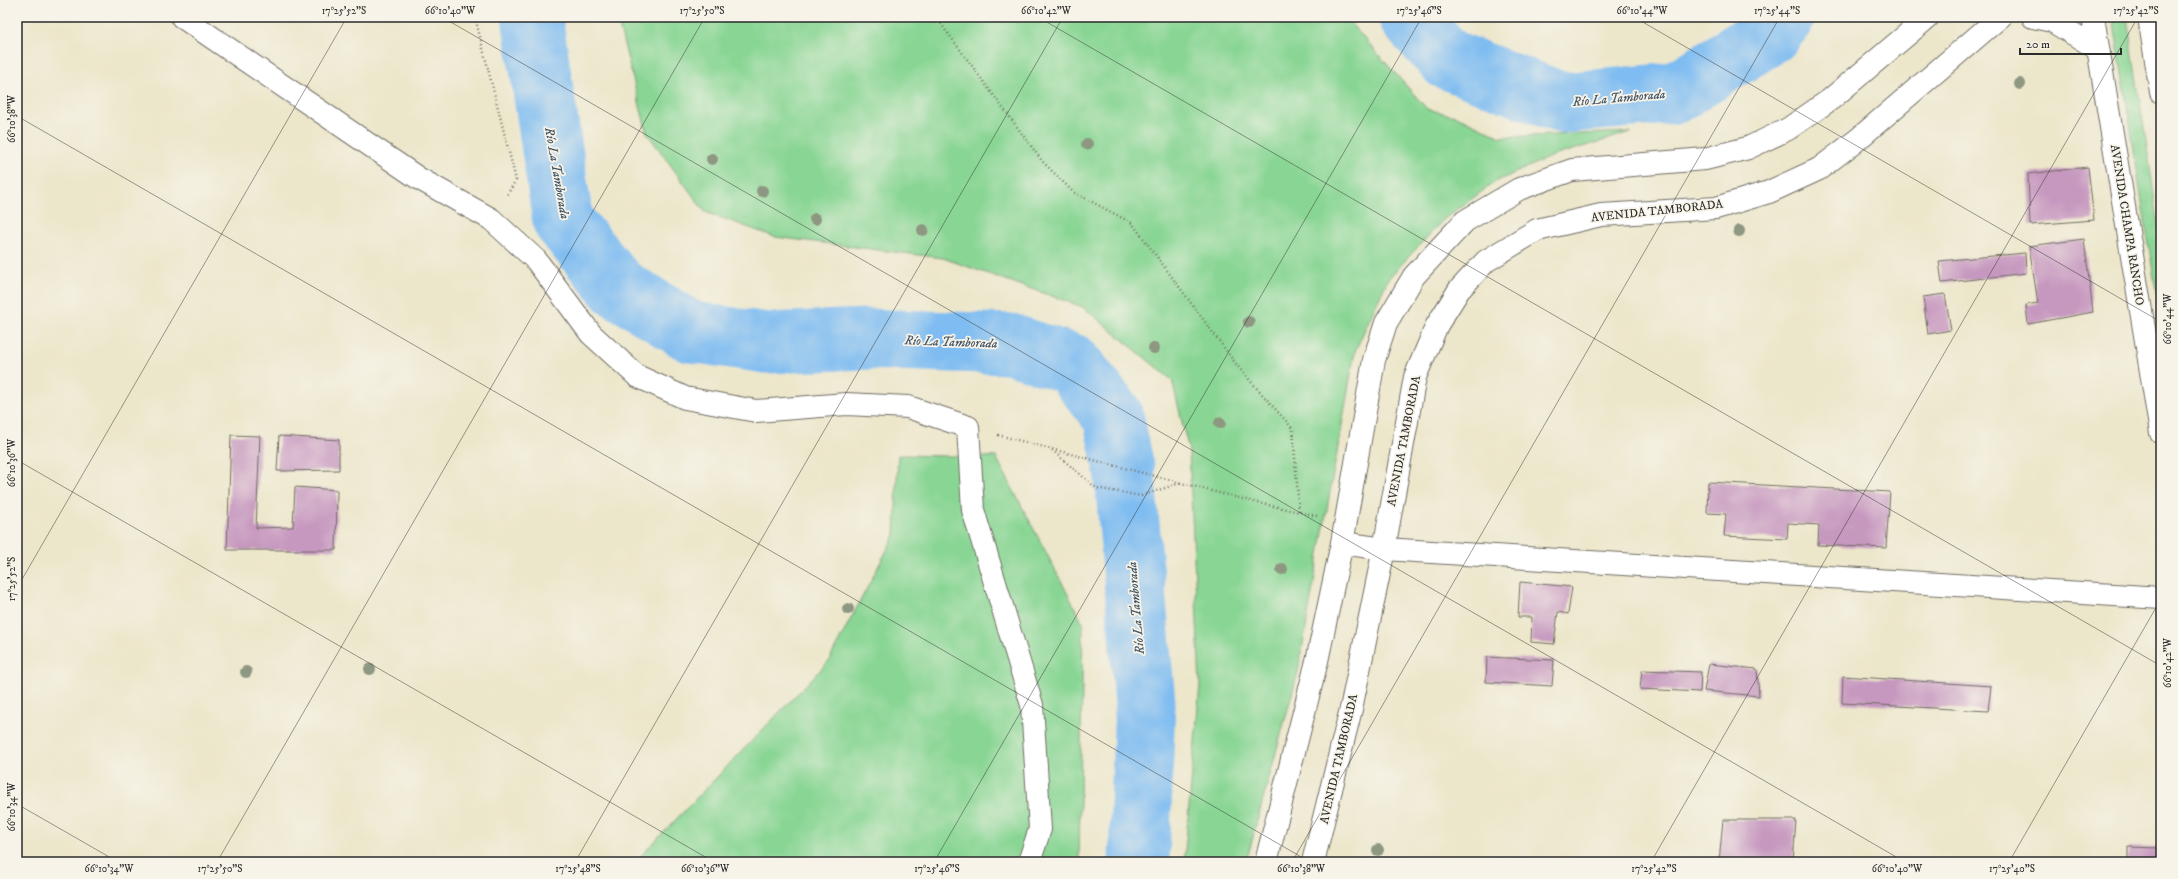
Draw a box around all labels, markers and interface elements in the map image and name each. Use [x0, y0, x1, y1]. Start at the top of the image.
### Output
text: 17°25'52"S [322, 5, 366, 17]
text: 66°10'40"W [425, 5, 476, 17]
text: 17°25'50"S [679, 5, 725, 17]
text: 66°10'42"W [1021, 5, 1072, 17]
text: 17°25'46"S [1396, 5, 1442, 17]
text: 66°10'44"W [1617, 5, 1668, 17]
text: 17°25'44"S [1754, 5, 1800, 17]
text: 17°25'42"S [2113, 5, 2159, 17]
scale bar [2020, 30, 2121, 56]
text: 20 m [2026, 37, 2050, 52]
water label: Río La Tamborada [1571, 86, 1666, 110]
text: 66°10'38"W [6, 94, 18, 143]
water label: Río La Tamborada [541, 125, 573, 221]
street label: AVENIDA CHAMPA RANCHO [2107, 144, 2147, 306]
street label: AVENIDA TAMBORADA [1590, 197, 1724, 225]
text: 66°10'44"W [2162, 293, 2174, 344]
water label: Río La Tamborada [903, 332, 998, 352]
street label: AVENIDA TAMBORADA [1384, 374, 1424, 508]
text: 66°10'36"W [6, 438, 18, 487]
text: 17°25'52"S [6, 557, 18, 601]
water label: Río La Tamborada [1124, 561, 1148, 656]
text: 66°10'42"W [2162, 637, 2174, 688]
street label: AVENIDA TAMBORADA [1317, 692, 1361, 825]
text: 66°10'34"W [6, 782, 18, 831]
text: 66°10'34"W [85, 863, 134, 875]
text: 17°25'50"S [197, 863, 243, 875]
text: 17°25'48"S [555, 863, 601, 875]
text: 66°10'36"W [681, 863, 730, 875]
text: 17°25'46"S [914, 863, 960, 875]
text: 66°10'38"W [1277, 863, 1326, 875]
text: 17°25'42"S [1631, 863, 1677, 875]
text: 66°10'40"W [1872, 863, 1923, 875]
text: 17°25'40"S [1989, 863, 2035, 875]

